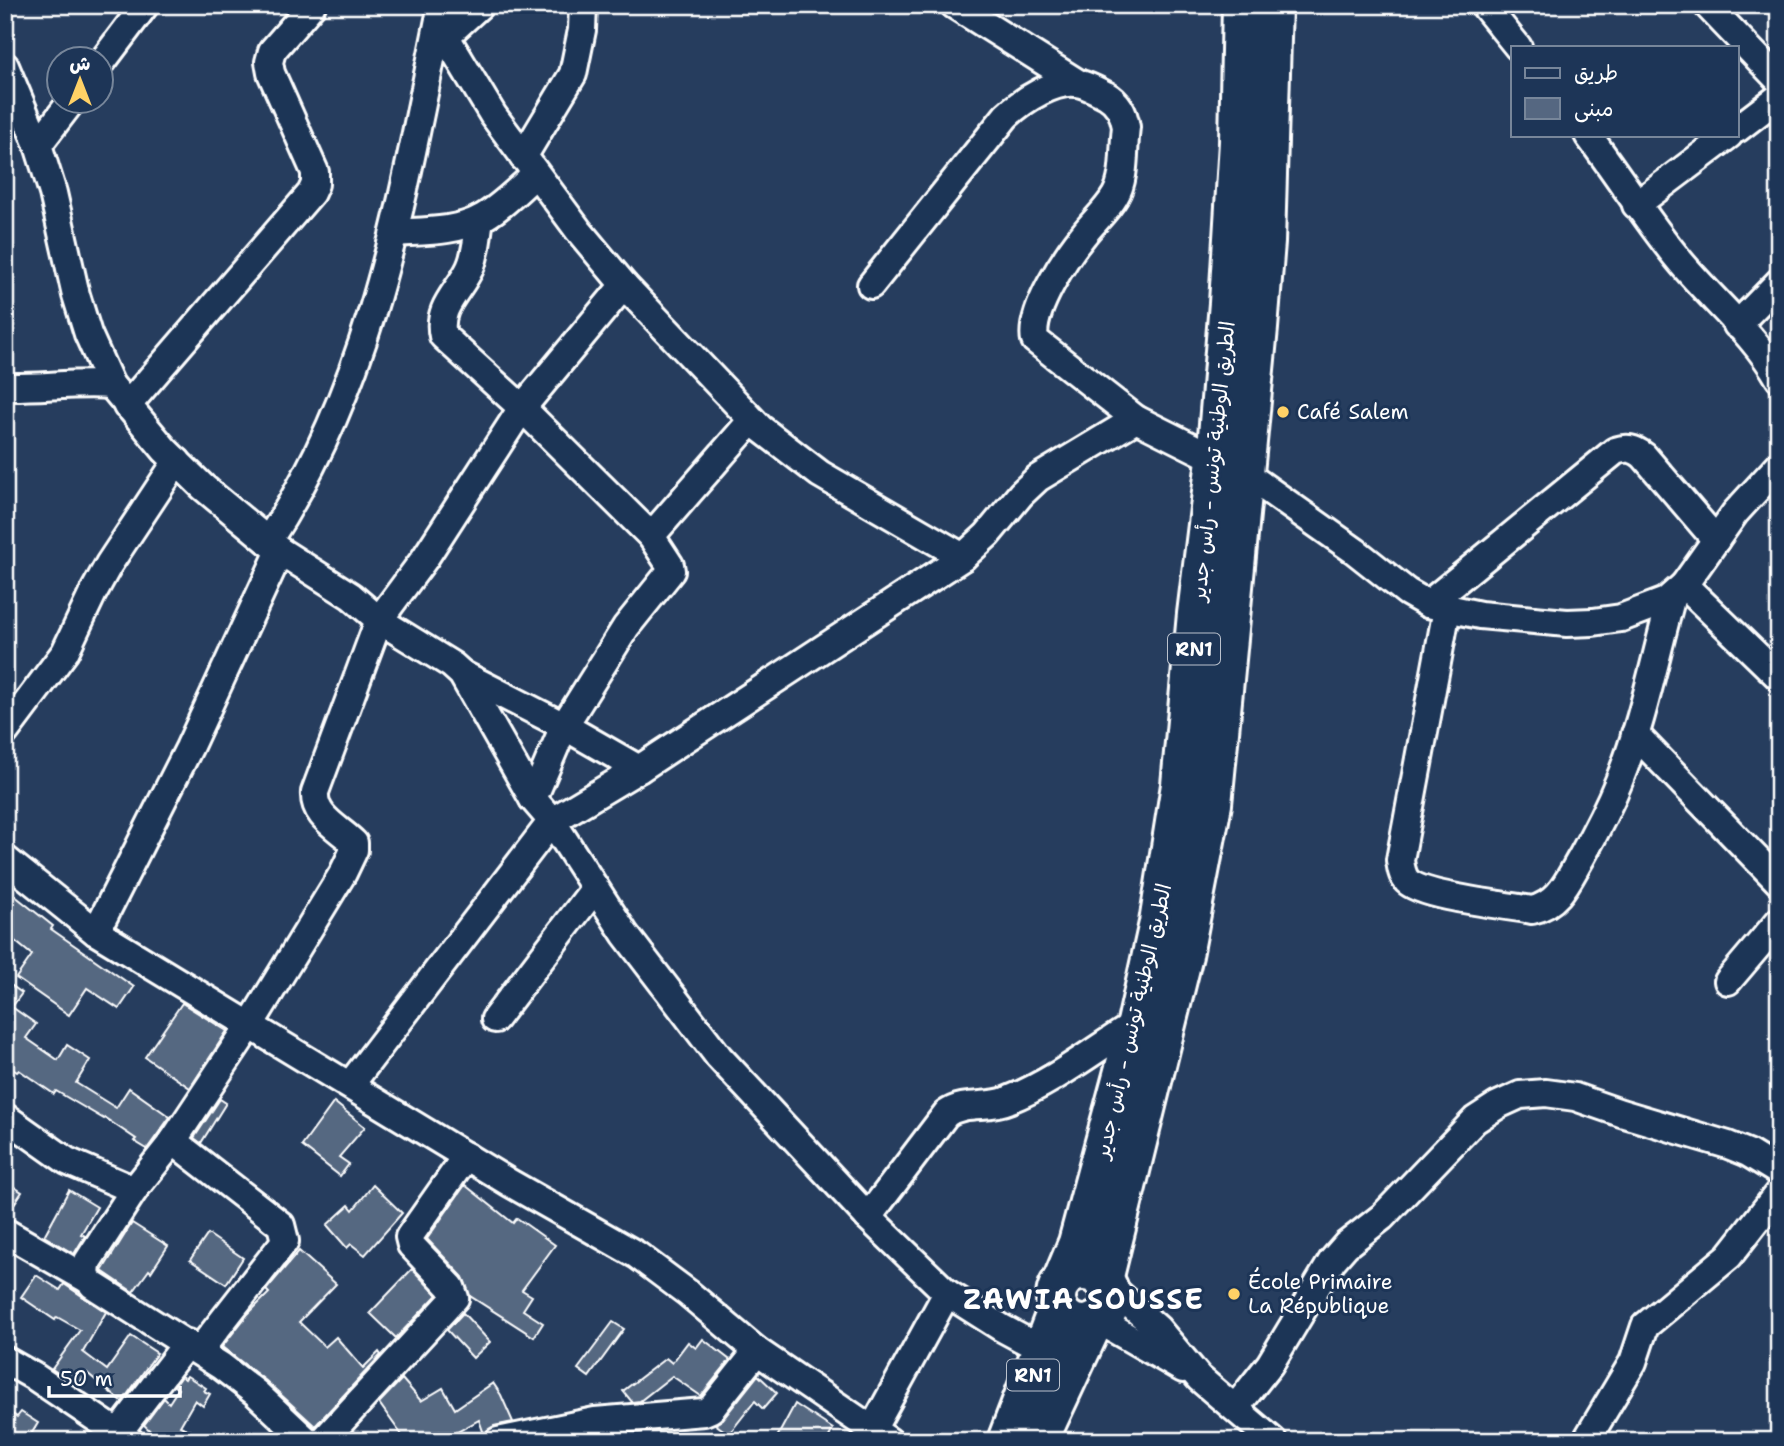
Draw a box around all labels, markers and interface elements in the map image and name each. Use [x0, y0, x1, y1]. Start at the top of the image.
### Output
north arrow [46, 46, 116, 116]
legend [1511, 46, 1738, 136]
text: ش [70, 51, 91, 76]
text: طريق [1574, 59, 1618, 87]
text: مبنى [1574, 95, 1613, 123]
street label: الطريق الوطنية تونس - رأس جدير [1184, 320, 1242, 604]
place label: Café Salem [1297, 398, 1409, 426]
marker: Café Salem [1275, 404, 1291, 420]
road number: RN1 [1168, 634, 1220, 664]
street label: الطريق الوطنية تونس - رأس جدير [1087, 881, 1178, 1163]
place label: École Primaire La République [1248, 1267, 1393, 1320]
district label: ZAWIA SOUSSE [963, 1280, 1205, 1318]
marker: École Primaire La République [1226, 1286, 1242, 1302]
scale bar [49, 1355, 180, 1399]
road number: RN1 [1007, 1359, 1059, 1390]
text: 50 m [60, 1365, 113, 1393]

